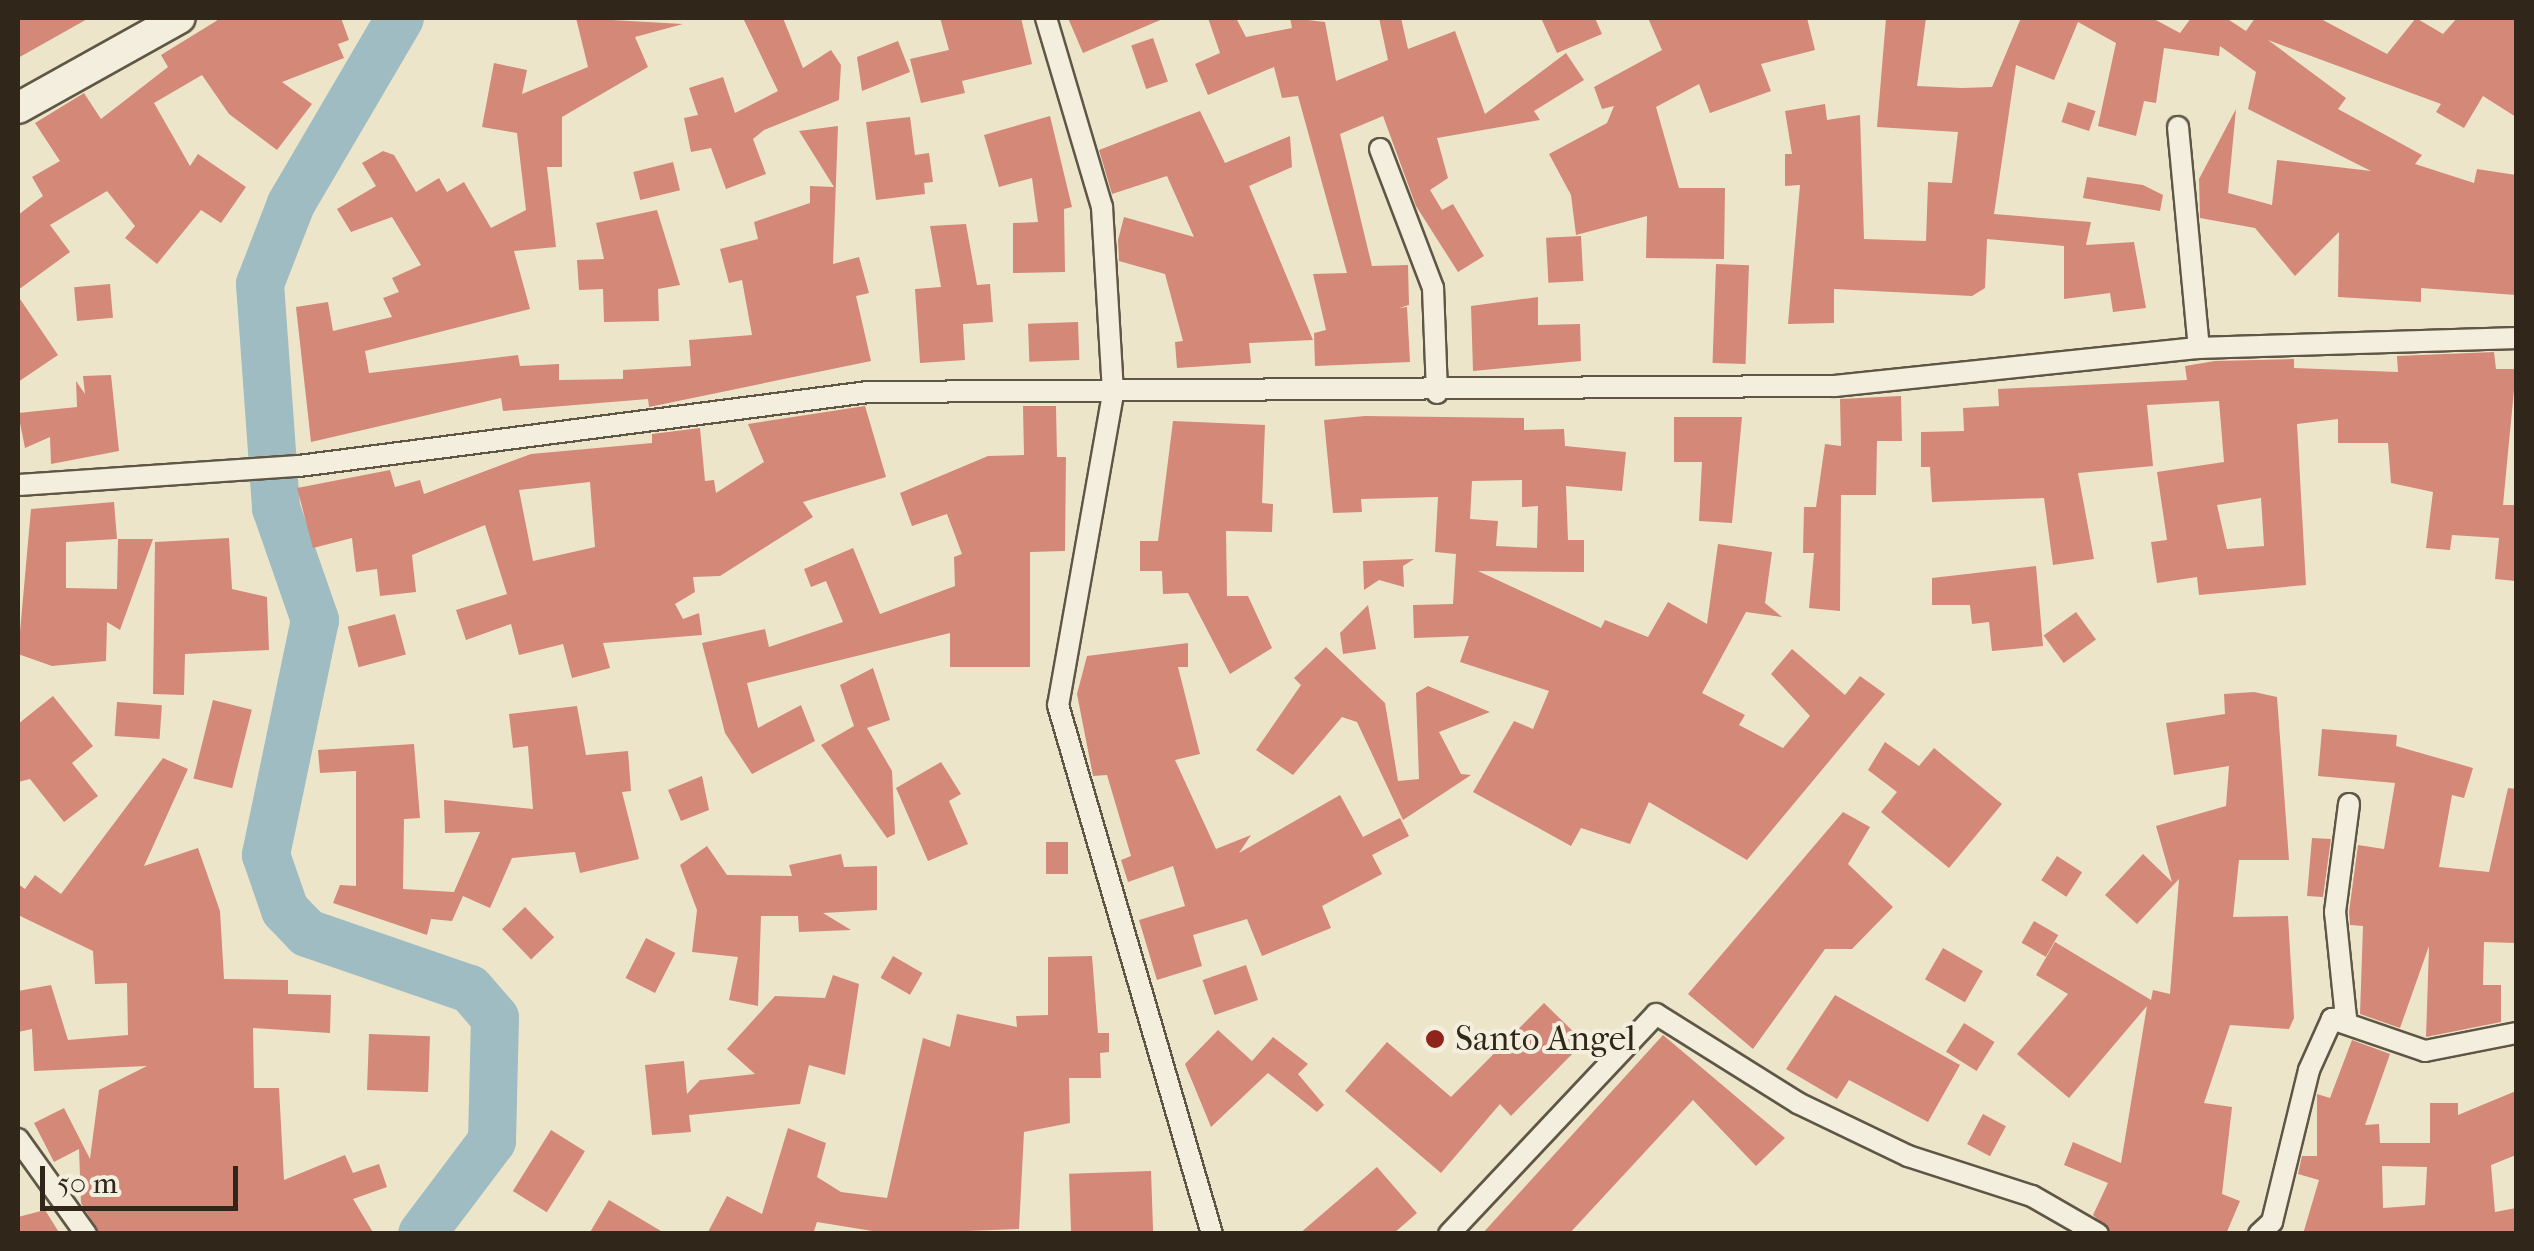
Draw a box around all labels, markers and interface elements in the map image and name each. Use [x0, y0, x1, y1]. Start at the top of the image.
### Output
place label: Santo Angel [1455, 1018, 1636, 1060]
marker: Santo Angel [1424, 1028, 1446, 1050]
scale bar [45, 1146, 242, 1208]
text: 50 m [57, 1166, 118, 1201]

